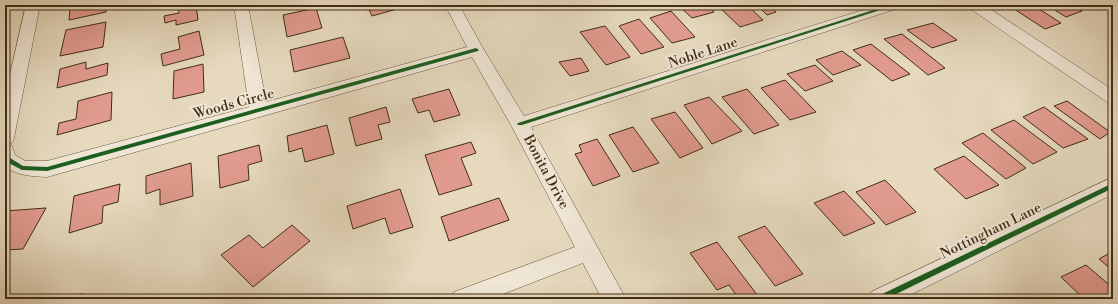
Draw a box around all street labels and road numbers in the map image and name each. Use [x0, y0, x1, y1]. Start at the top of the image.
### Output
street label: Noble Lane [666, 33, 740, 73]
street label: Woods Circle [191, 85, 276, 124]
street label: Bonita Drive [518, 131, 573, 212]
street label: Nottingham Lane [937, 199, 1045, 263]

